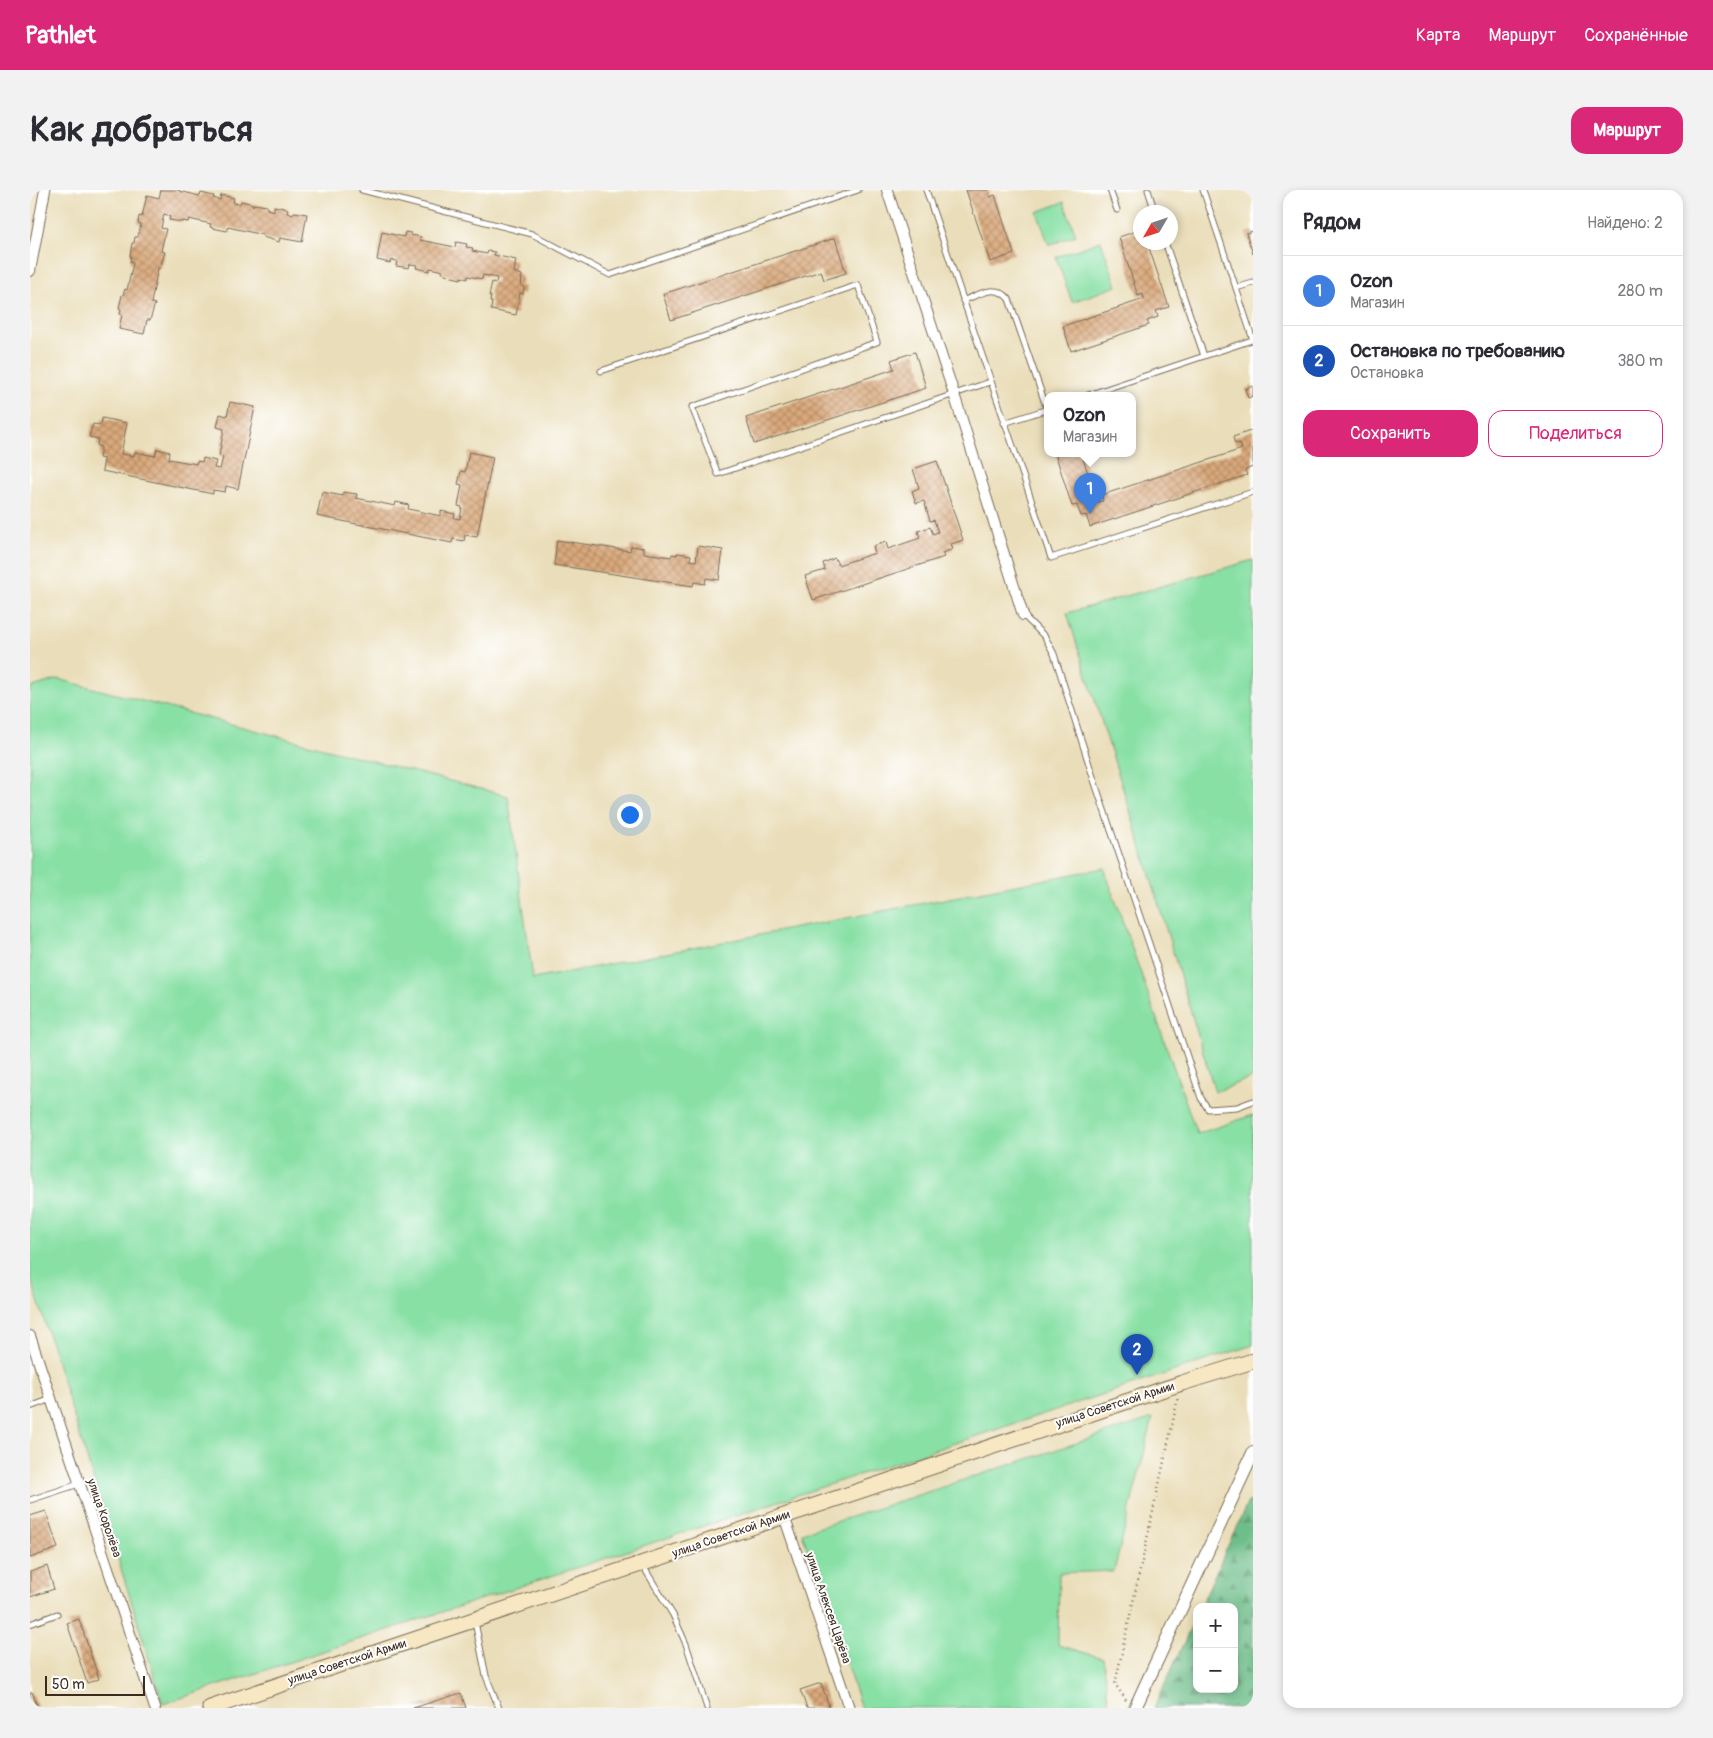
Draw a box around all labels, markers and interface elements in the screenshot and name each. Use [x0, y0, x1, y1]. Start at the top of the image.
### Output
text: Pathlet [25, 21, 96, 50]
text: Карта [1416, 24, 1460, 47]
text: Маршрут [1488, 24, 1556, 47]
text: Сохранённые [1584, 24, 1688, 47]
button: Маршрут [1571, 107, 1683, 154]
text: Как добраться [30, 108, 253, 152]
north arrow [1133, 205, 1178, 250]
text: Рядом [1303, 209, 1361, 236]
text: Найдено: 2 [1587, 213, 1663, 233]
text: Ozon [1350, 269, 1393, 293]
text: 1 [1316, 281, 1322, 301]
text: 280 m [1617, 281, 1663, 301]
text: Магазин [1350, 293, 1405, 313]
text: Остановка по требованию [1350, 339, 1565, 363]
text: 2 [1315, 351, 1323, 371]
text: 380 m [1617, 351, 1663, 371]
text: Остановка [1350, 363, 1424, 383]
popup [1044, 392, 1136, 457]
text: Ozon [1063, 403, 1105, 427]
button: Сохранить [1303, 410, 1478, 457]
button: Поделиться [1488, 410, 1663, 457]
text: Магазин [1063, 427, 1117, 447]
pin: 1 [1074, 473, 1106, 514]
your location [617, 802, 643, 828]
pin: 2 [1121, 1334, 1153, 1375]
street label: улица Советской Армии [1053, 1379, 1177, 1431]
street label: улица Королёва [83, 1476, 125, 1560]
street label: улица Советской Армии [669, 1507, 792, 1561]
street label: улица Алексея Царёва [802, 1549, 854, 1666]
map controls [1193, 1603, 1238, 1693]
button: + [1193, 1603, 1238, 1648]
street label: улица Советской Армии [285, 1636, 409, 1688]
button: − [1193, 1648, 1238, 1693]
scale bar [45, 1673, 145, 1696]
text: 50 m [52, 1676, 85, 1693]

